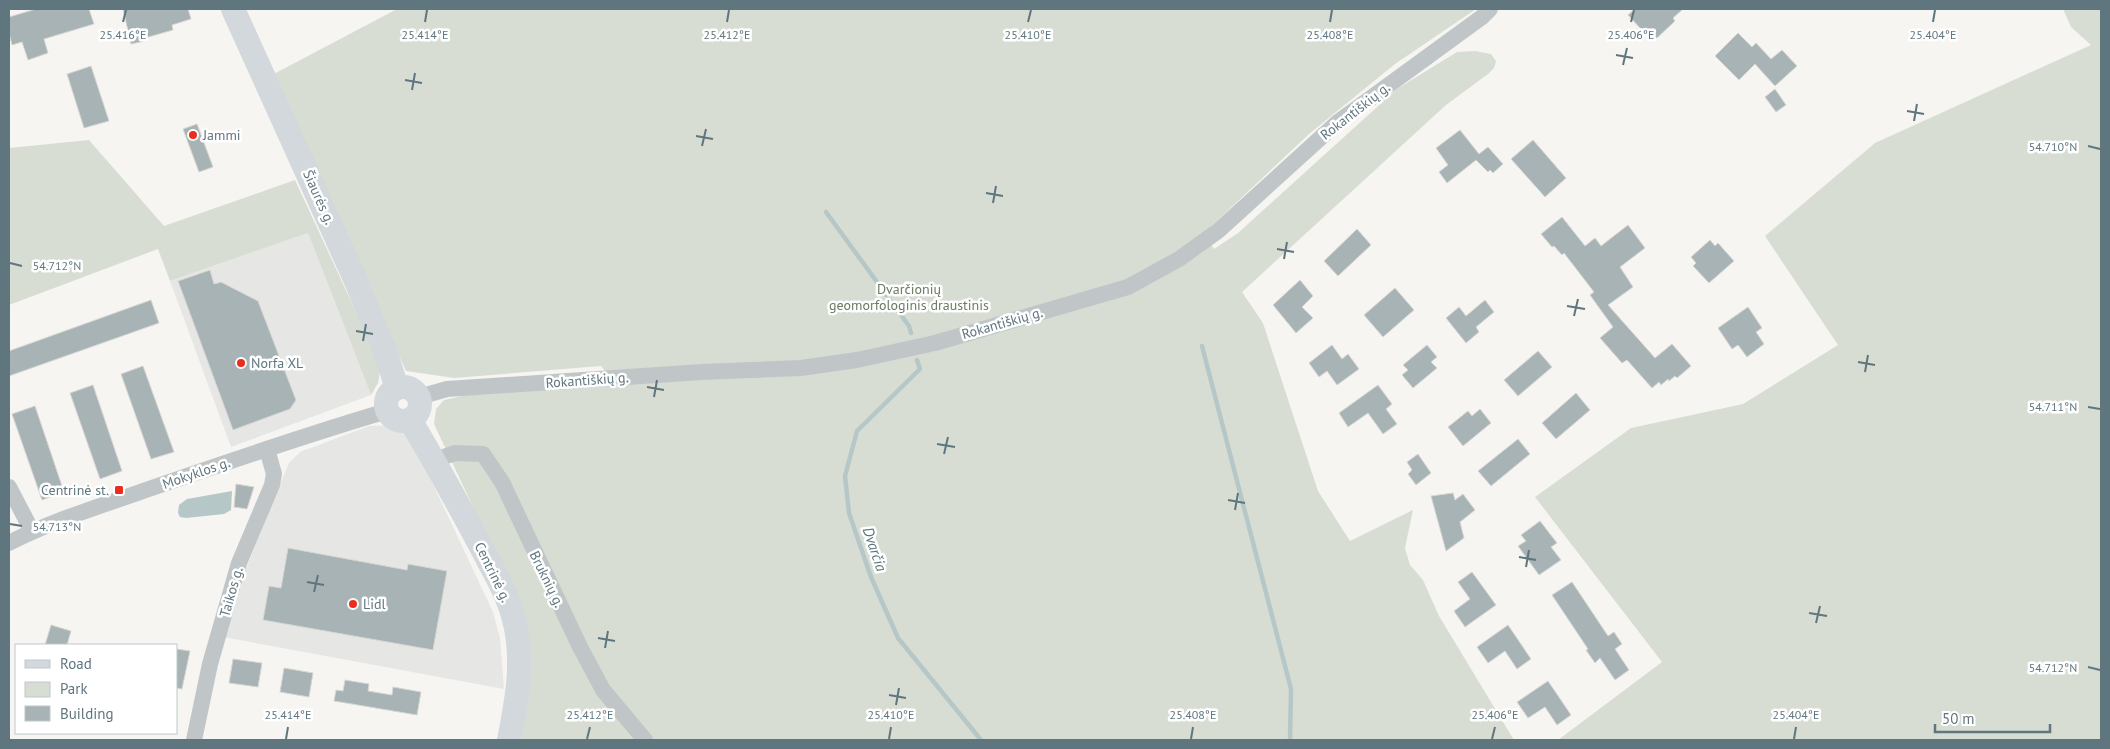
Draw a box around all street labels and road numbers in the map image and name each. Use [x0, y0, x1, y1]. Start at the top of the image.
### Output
street label: Rokantiškių g. [1317, 78, 1393, 144]
street label: Šiaurės g. [299, 167, 339, 227]
street label: Rokantiškių g. [960, 303, 1044, 343]
street label: Rokantiškių g. [545, 368, 629, 392]
street label: Mokyklos g. [160, 453, 232, 493]
street label: Centrinė g. [471, 539, 515, 605]
street label: Bruknių g. [526, 548, 568, 610]
street label: Taikos g. [215, 565, 247, 619]

